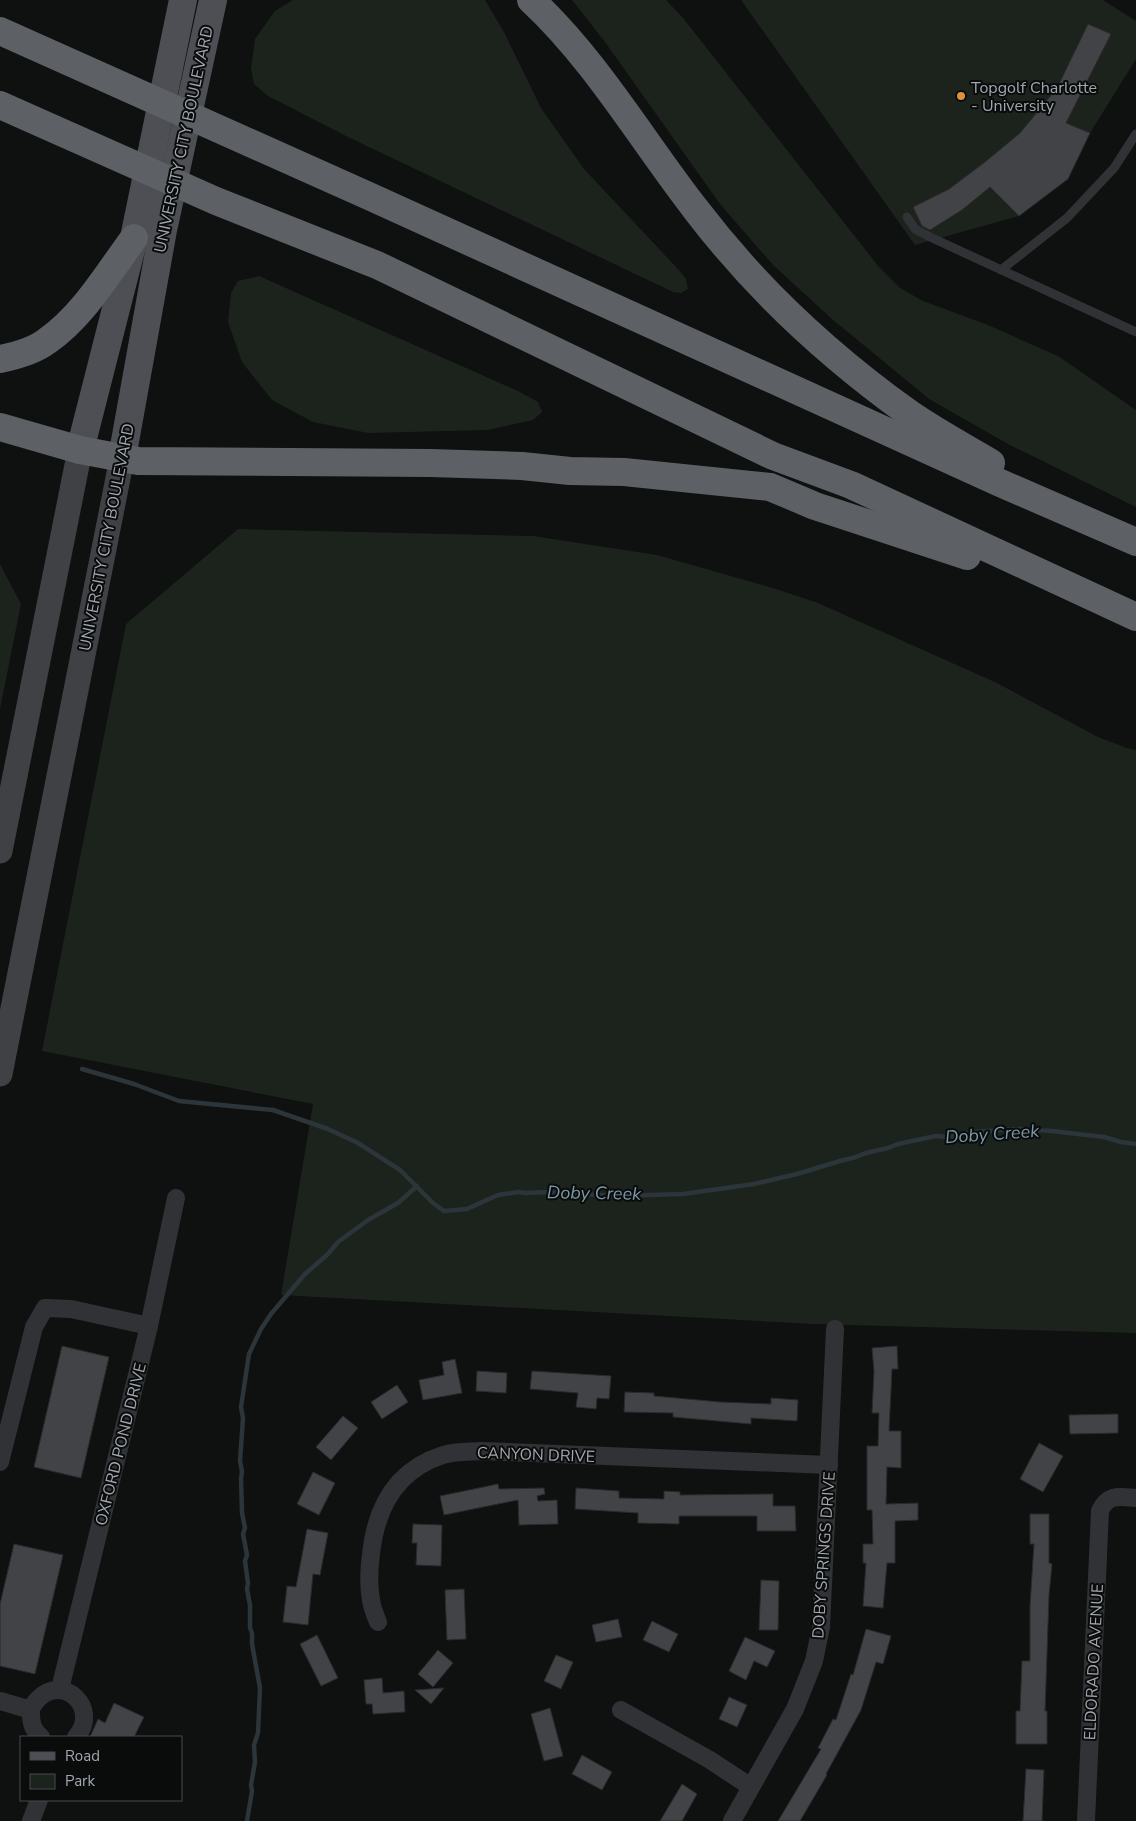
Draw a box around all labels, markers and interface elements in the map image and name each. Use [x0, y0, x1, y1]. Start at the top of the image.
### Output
street label: UNIVERSITY CITY BOULEVARD [149, 24, 219, 255]
place label: Topgolf Charlotte - University [971, 77, 1097, 117]
marker: Topgolf Charlotte - University [955, 90, 967, 102]
street label: UNIVERSITY CITY BOULEVARD [74, 422, 140, 653]
water label: Doby Creek [944, 1119, 1041, 1149]
water label: Doby Creek [547, 1180, 642, 1206]
street label: OXFORD POND DRIVE [90, 1361, 152, 1528]
street label: CANYON DRIVE [477, 1442, 595, 1468]
street label: DOBY SPRINGS DRIVE [807, 1471, 841, 1639]
street label: ELDORADO AVENUE [1079, 1583, 1109, 1741]
legend [20, 1736, 182, 1801]
text: Road [65, 1746, 100, 1766]
text: Park [65, 1771, 95, 1791]

